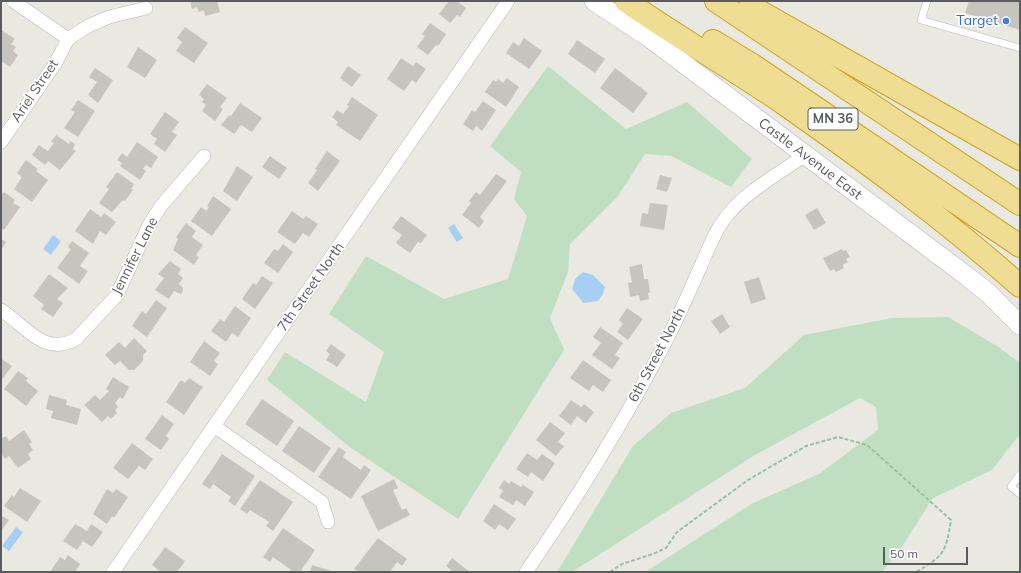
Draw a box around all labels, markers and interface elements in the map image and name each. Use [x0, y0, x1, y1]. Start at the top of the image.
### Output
place label: Target [956, 13, 998, 29]
marker: Target [1001, 16, 1011, 26]
street label: Ariel Street [8, 56, 62, 126]
road number: MN 36 [808, 108, 858, 130]
street label: Castle Avenue East [755, 115, 865, 203]
street label: Jennifer Lane [108, 214, 162, 298]
street label: 7th Street North [274, 239, 348, 335]
street label: 6th Street North [625, 305, 689, 405]
scale bar [885, 539, 970, 565]
text: 50 m [890, 546, 918, 561]

